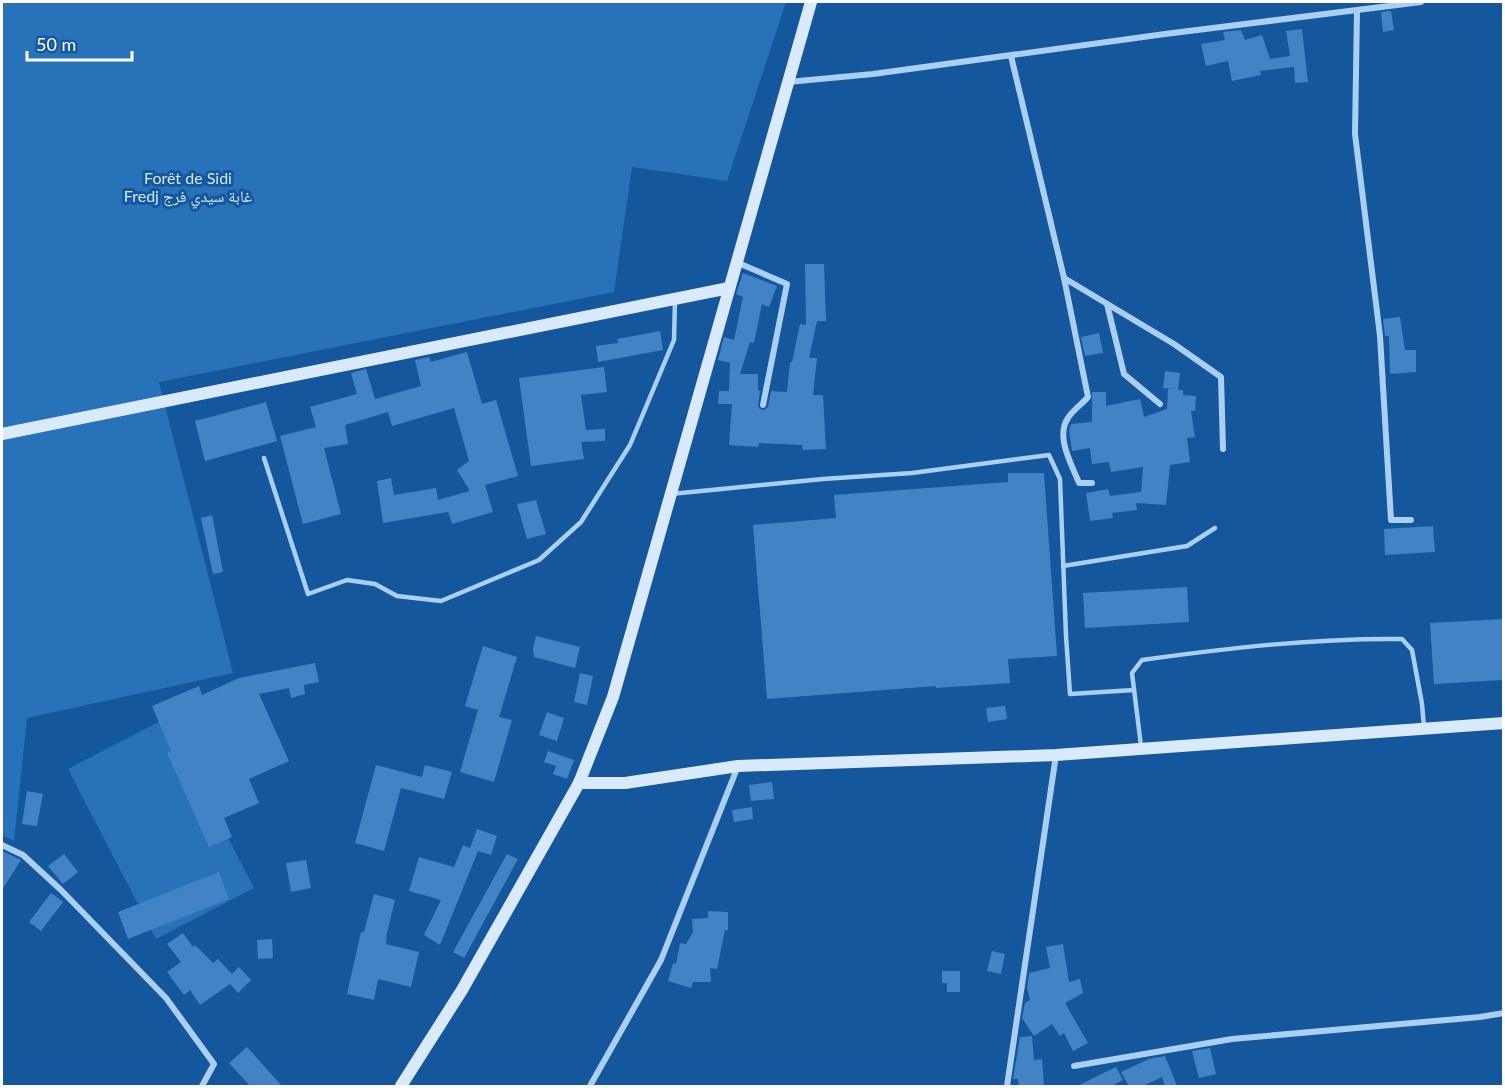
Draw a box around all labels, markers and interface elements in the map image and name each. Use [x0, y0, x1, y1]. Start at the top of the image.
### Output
scale bar [27, 24, 132, 62]
text: 50 m [36, 33, 76, 55]
park label: Forêt de Sidi Fredj غابة سيدي فرج [124, 168, 252, 209]

